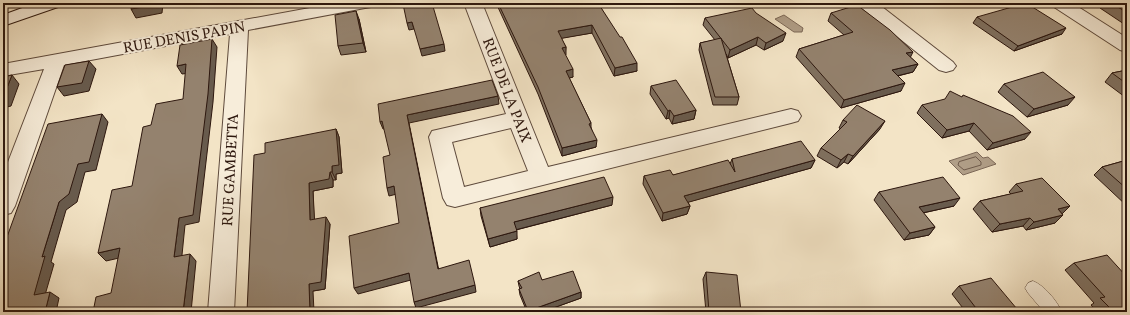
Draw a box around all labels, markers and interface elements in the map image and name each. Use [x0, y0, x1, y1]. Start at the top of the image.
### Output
street label: RUE DENIS PAPIN [121, 17, 247, 60]
street label: RUE DE LA PAIX [476, 35, 535, 146]
street label: RUE GAMBETTA [218, 113, 245, 227]

